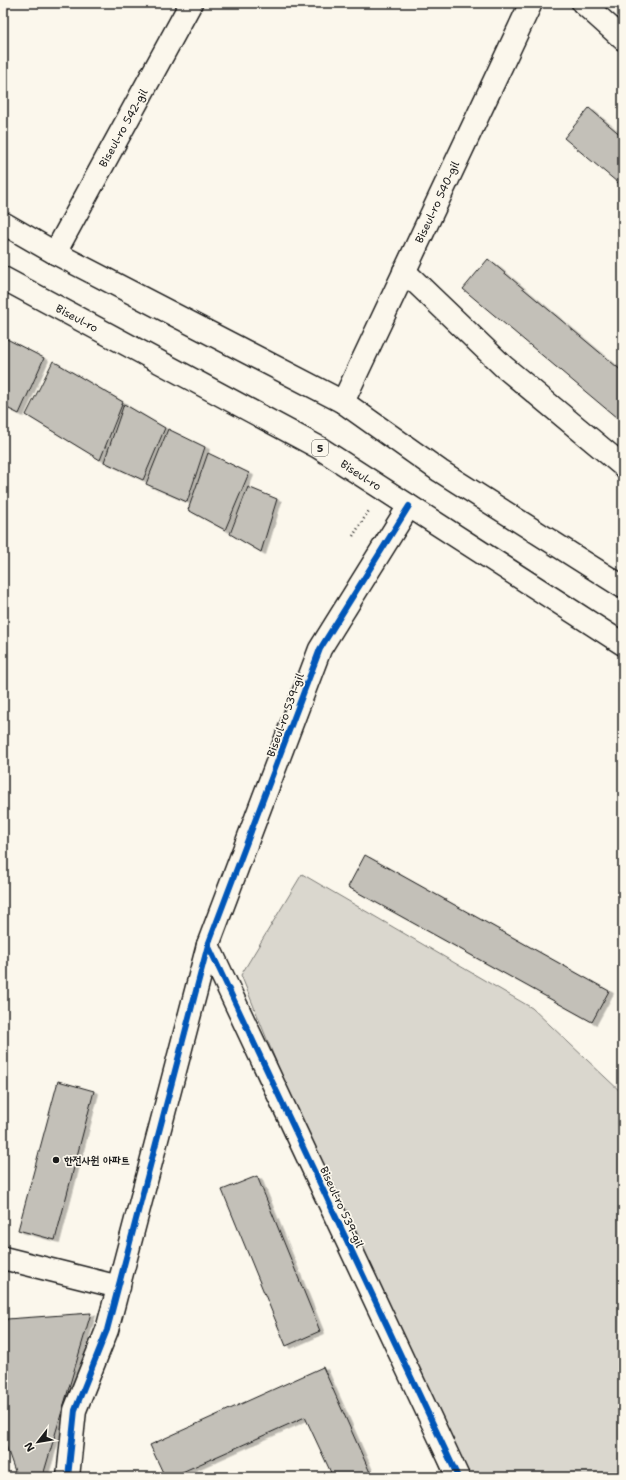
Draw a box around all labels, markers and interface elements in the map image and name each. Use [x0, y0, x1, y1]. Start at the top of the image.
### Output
street label: Biseul-ro 542-gil [96, 86, 152, 170]
street label: Biseul-ro 540-gil [412, 158, 463, 246]
street label: Biseul-ro [53, 301, 101, 336]
road number: 5 [312, 440, 328, 456]
street label: Biseul-ro [337, 457, 384, 494]
street label: Biseul-ro 539-gil [263, 671, 308, 759]
place label: 한전사원 아파트 [64, 1153, 130, 1168]
marker: 한전사원 아파트 [51, 1155, 61, 1165]
street label: Biseul-ro 539-gil [316, 1164, 367, 1251]
north arrow [18, 1422, 58, 1462]
text: N [21, 1439, 39, 1454]

